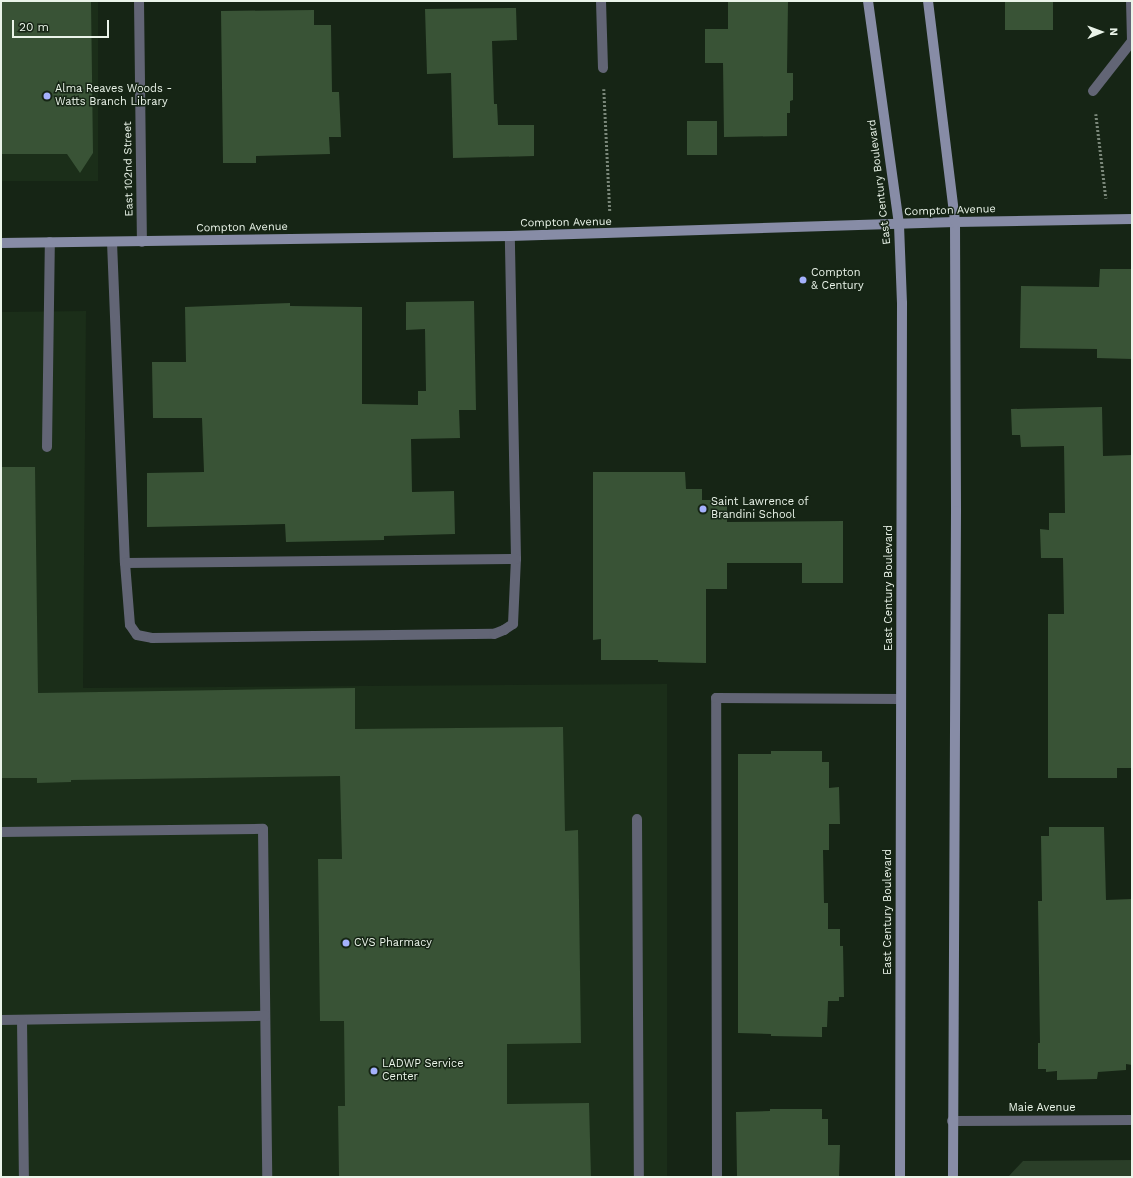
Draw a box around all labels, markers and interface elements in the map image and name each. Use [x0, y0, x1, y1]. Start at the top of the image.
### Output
scale bar [14, 12, 111, 38]
north arrow [1081, 12, 1121, 52]
text: 20 m [19, 20, 49, 34]
text: N [1107, 28, 1120, 36]
place label: Alma Reaves Woods - Watts Branch Library [55, 83, 173, 109]
marker: Alma Reaves Woods - Watts Branch Library [42, 91, 52, 101]
street label: East Century Boulevard [866, 118, 894, 246]
street label: East 102nd Street [122, 121, 136, 217]
street label: Compton Avenue [904, 203, 996, 219]
street label: Compton Avenue [520, 216, 612, 230]
street label: Compton Avenue [196, 221, 288, 235]
place label: Compton & Century [811, 267, 864, 293]
marker: Compton & Century [798, 275, 808, 285]
place label: Saint Lawrence of Brandini School [711, 496, 809, 522]
marker: Saint Lawrence of Brandini School [698, 504, 708, 514]
street label: East Century Boulevard [882, 525, 896, 651]
street label: East Century Boulevard [881, 849, 895, 975]
place label: CVS Pharmacy [354, 936, 432, 950]
marker: CVS Pharmacy [341, 938, 351, 948]
place label: LADWP Service Center [382, 1058, 464, 1084]
marker: LADWP Service Center [369, 1066, 379, 1076]
street label: Maie Avenue [1008, 1101, 1076, 1115]

